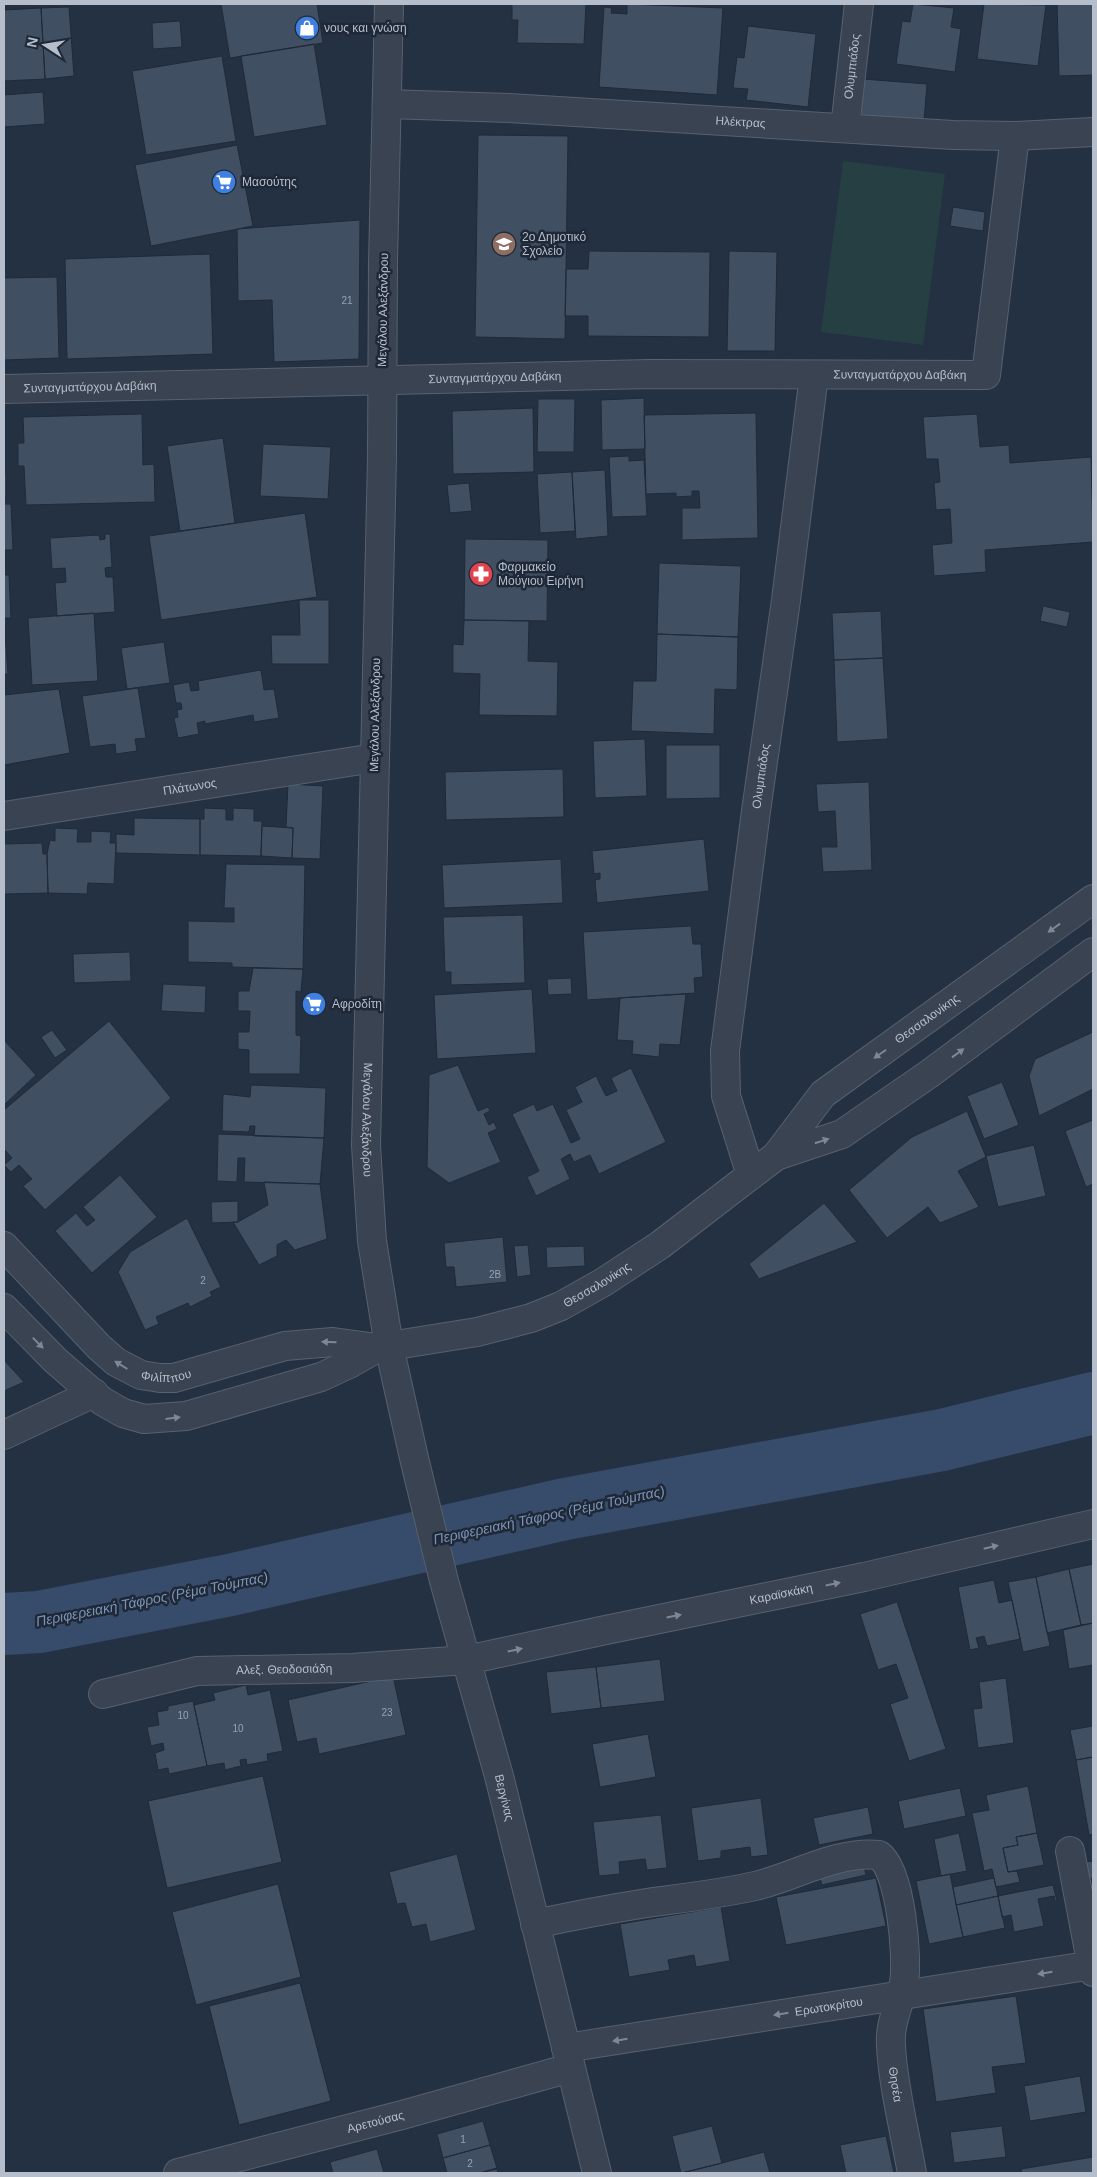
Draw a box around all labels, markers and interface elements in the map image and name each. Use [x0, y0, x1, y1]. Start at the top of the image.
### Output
shop icon: νους και γνώση [294, 15, 320, 41]
north arrow [20, 20, 70, 70]
place label: νους και γνώση [324, 21, 407, 35]
street label: Ολυμπιάδος [841, 33, 863, 100]
text: N [23, 36, 41, 49]
street label: Ηλέκτρας [715, 114, 766, 131]
supermarket icon: Μασούτης [211, 169, 237, 195]
place label: Μασούτης [242, 175, 297, 189]
place label: 2ο Δημοτικό Σχολείο [522, 230, 586, 258]
school or university icon: 2ο Δημοτικό Σχολείο [491, 231, 517, 257]
street label: Μεγάλου Αλεξάνδρου [375, 253, 391, 367]
house number: 21 [341, 295, 353, 306]
street label: Συνταγματάρχου Δαβάκη [833, 368, 966, 382]
street label: Συνταγματάρχου Δαβάκη [428, 369, 562, 386]
street label: Συνταγματάρχου Δαβάκη [23, 378, 157, 396]
place label: Φαρμακείο Μούγιου Ειρήνη [498, 560, 583, 588]
pharmacy icon: Φαρμακείο Μούγιου Ειρήνη [468, 561, 494, 587]
street label: Μεγάλου Αλεξάνδρου [367, 658, 383, 772]
street label: Ολυμπιάδος [749, 743, 773, 810]
street label: Πλάτωνος [162, 776, 218, 798]
one-way arrow [1047, 923, 1061, 933]
supermarket icon: Αφροδίτη [301, 991, 327, 1017]
street label: Θεσσαλονίκης [892, 991, 962, 1047]
place label: Αφροδίτη [332, 997, 382, 1011]
one-way arrow [951, 1048, 965, 1058]
one-way arrow [873, 1049, 887, 1059]
street label: Μεγάλου Αλεξάνδρου [359, 1063, 375, 1177]
one-way arrow [815, 1137, 830, 1144]
street label: Θεσσαλονίκης [561, 1259, 633, 1310]
house number: 2Β [489, 1269, 501, 1280]
house number: 2 [200, 1275, 206, 1286]
one-way arrow [32, 1336, 44, 1348]
one-way arrow [321, 1338, 337, 1346]
one-way arrow [115, 1360, 128, 1370]
street label: Φιλίππου [140, 1366, 193, 1386]
one-way arrow [166, 1414, 182, 1422]
water label: Περιφερειακή Τάφρος (Ρέμα Τούμπας) [432, 1483, 666, 1547]
one-way arrow [984, 1543, 999, 1551]
water label: Περιφερειακή Τάφρος (Ρέμα Τούμπας) [34, 1569, 270, 1629]
one-way arrow [825, 1580, 840, 1588]
street label: Καραϊσκάκη [748, 1581, 814, 1607]
one-way arrow [666, 1612, 682, 1620]
one-way arrow [507, 1646, 522, 1654]
street label: Αλεξ. Θεοδοσιάδη [236, 1661, 333, 1677]
house number: 23 [381, 1707, 393, 1718]
house number: 10 [177, 1710, 189, 1721]
house number: 10 [232, 1723, 244, 1734]
street label: Βεργίνας [492, 1773, 517, 1823]
one-way arrow [1037, 1969, 1053, 1977]
street label: Ερωτοκρίτου [794, 1994, 864, 2019]
one-way arrow [772, 2011, 788, 2019]
one-way arrow [612, 2036, 628, 2044]
street label: Θησέα [886, 2066, 905, 2103]
street label: Αρετούσας [346, 2108, 406, 2136]
house number: 1 [460, 2134, 466, 2145]
house number: 2 [467, 2158, 473, 2169]

